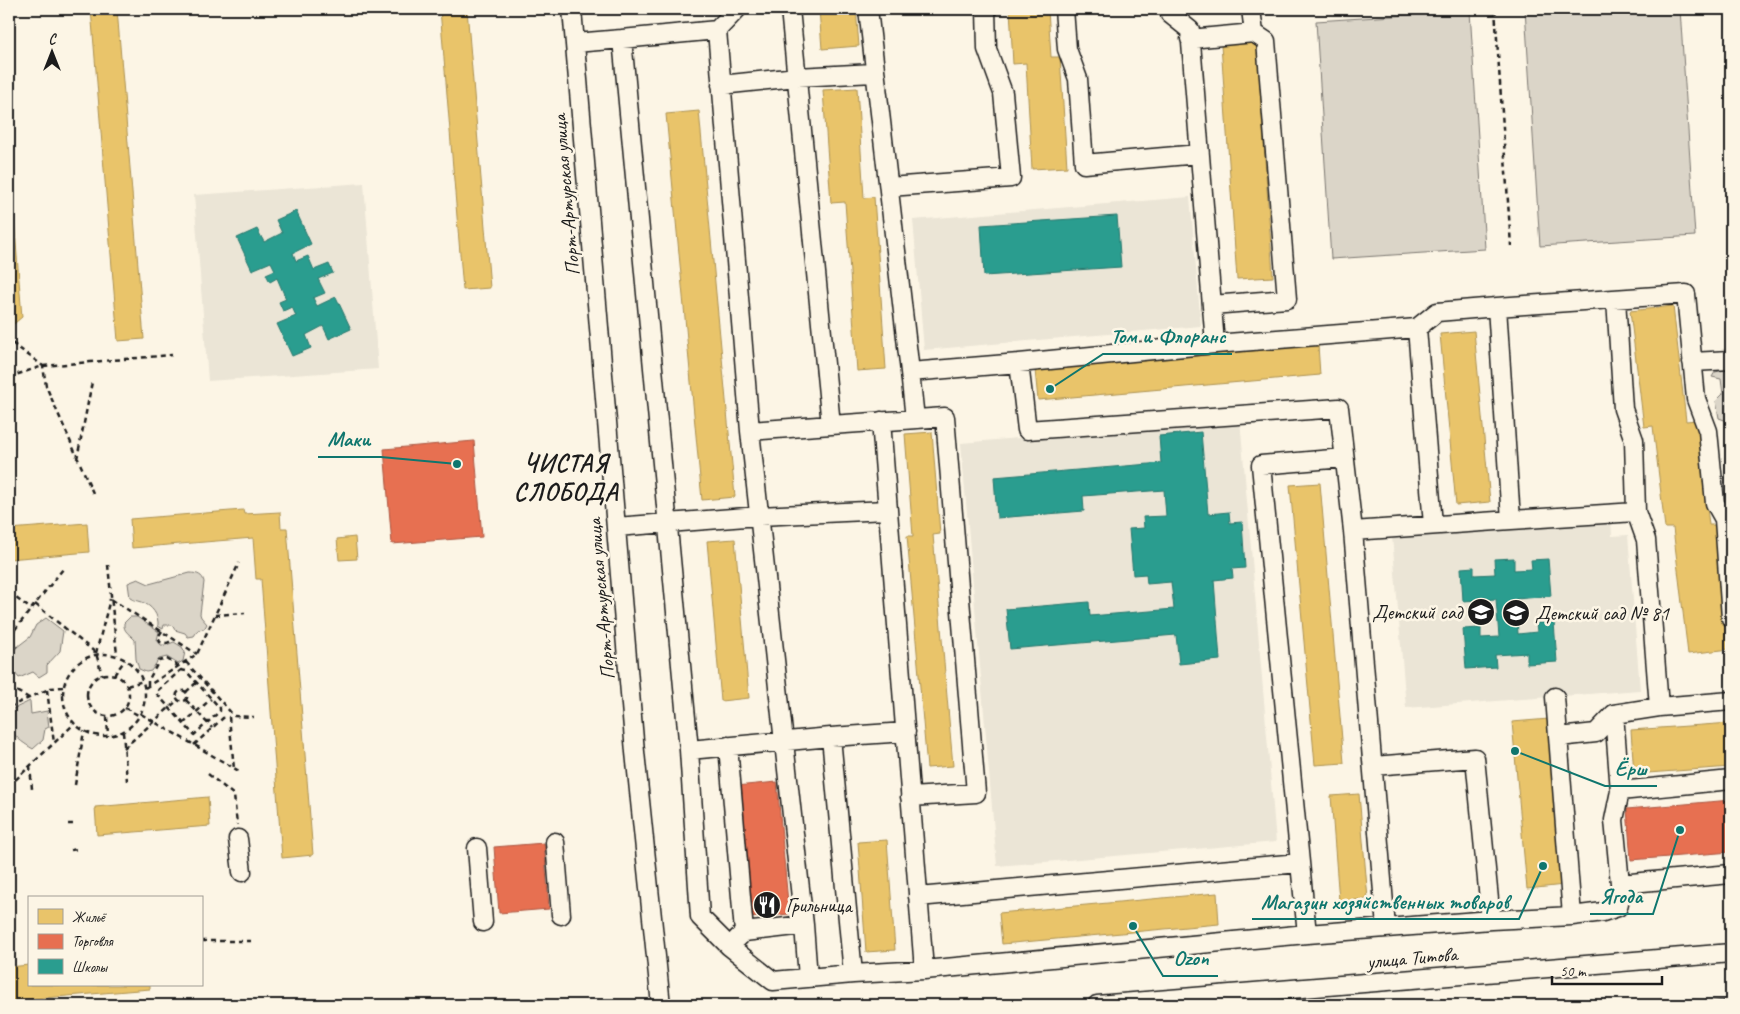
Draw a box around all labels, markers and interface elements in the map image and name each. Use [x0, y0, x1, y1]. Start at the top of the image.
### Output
north arrow [28, 28, 78, 78]
text: С [49, 31, 58, 48]
street label: Порт-Артурская улица [546, 112, 585, 277]
callout: Том и Флоранс [1103, 318, 1232, 354]
text: Том и Флоранс [1110, 323, 1227, 349]
callout: Маки [318, 421, 381, 457]
text: Маки [327, 426, 372, 452]
district label: ЧИСТАЯ СЛОБОДА [514, 447, 619, 508]
street label: Порт-Артурская улица [581, 516, 620, 681]
school or university icon: Детский сад [1466, 597, 1496, 627]
school or university icon: Детский сад № 81 [1501, 598, 1531, 628]
place label: Детский сад [1372, 600, 1464, 625]
place label: Детский сад № 81 [1535, 601, 1670, 626]
callout: Ёрш [1605, 750, 1657, 786]
text: Ёрш [1615, 755, 1648, 781]
callout: Ягода [1590, 878, 1653, 914]
callout: Магазин хозяйственных товаров [1252, 883, 1519, 919]
text: Ягода [1600, 883, 1644, 909]
text: Магазин хозяйственных товаров [1261, 889, 1513, 916]
restaurant icon: Грильница [752, 890, 782, 920]
place label: Грильница [786, 893, 853, 918]
legend [28, 896, 202, 986]
text: Жильё [72, 908, 107, 927]
text: Торговля [72, 932, 115, 951]
callout: Ozon [1163, 940, 1218, 976]
street label: улица Титова [1365, 941, 1460, 974]
text: Ozon [1173, 945, 1209, 971]
scale bar [1552, 954, 1662, 986]
text: Школы [72, 958, 108, 977]
text: 50 m [1560, 962, 1587, 981]

